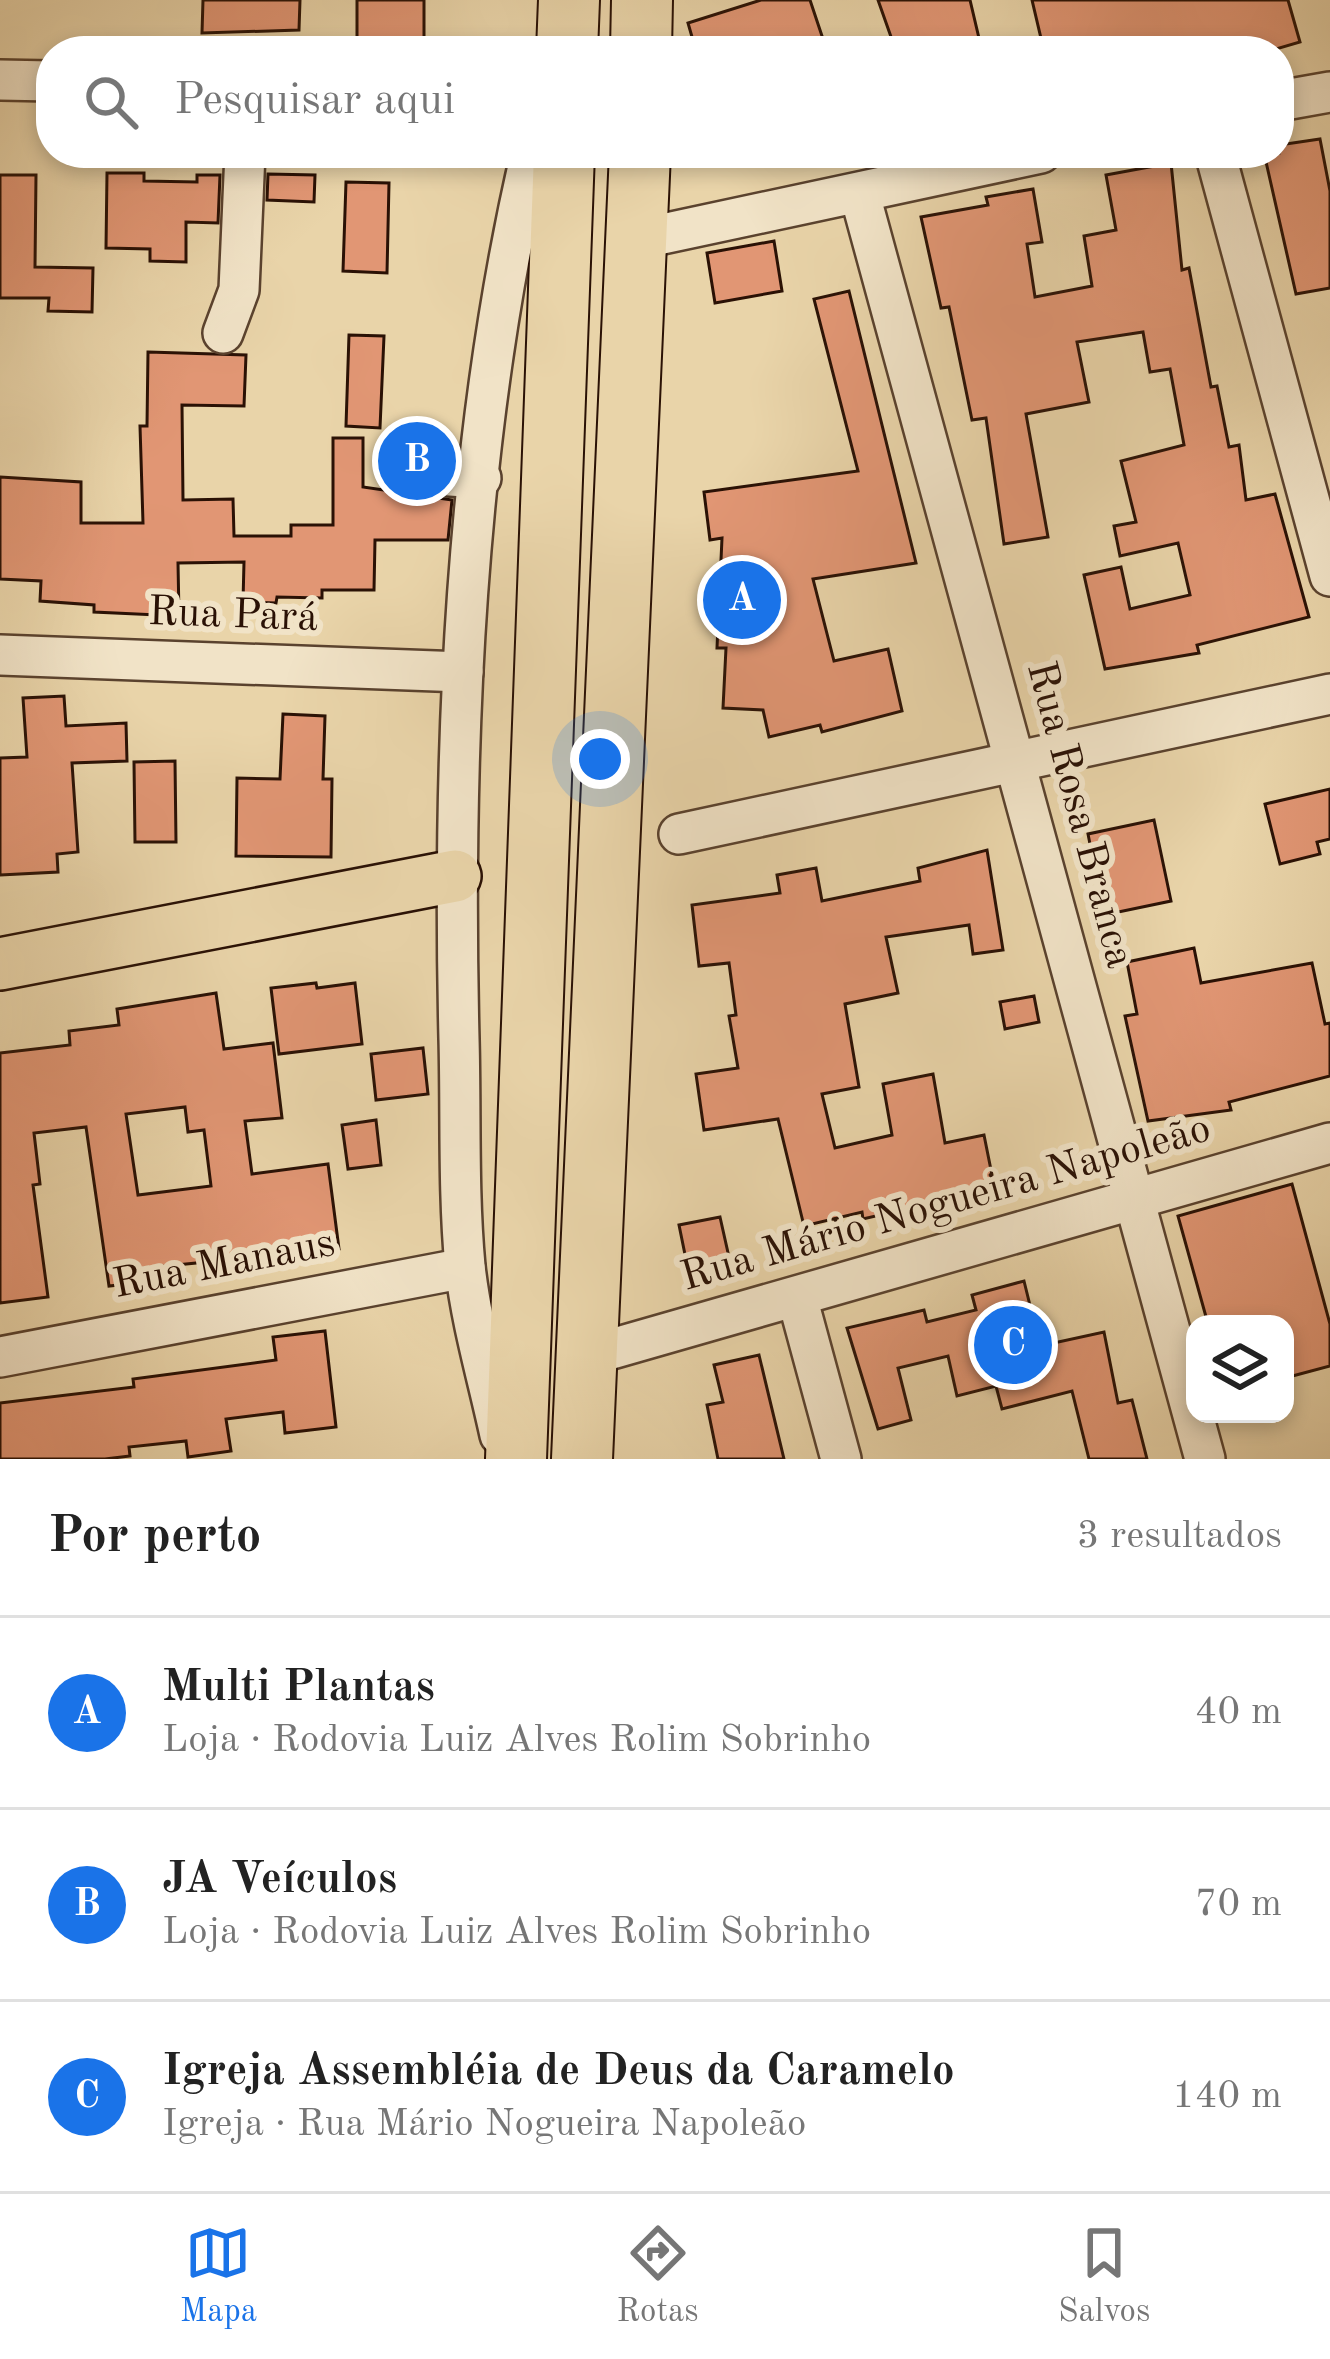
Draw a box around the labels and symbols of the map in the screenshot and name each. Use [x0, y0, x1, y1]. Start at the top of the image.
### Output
pin: B [378, 416, 456, 506]
pin: A [703, 555, 781, 645]
street label: Rua Pará [147, 592, 319, 640]
street label: Rua Rosa Branca [1018, 657, 1140, 973]
your location [570, 729, 630, 789]
street label: Rua Mário Nogueira Napoleão [676, 1108, 1216, 1300]
street label: Rua Manaus [110, 1223, 338, 1307]
pin: C [974, 1300, 1052, 1390]

